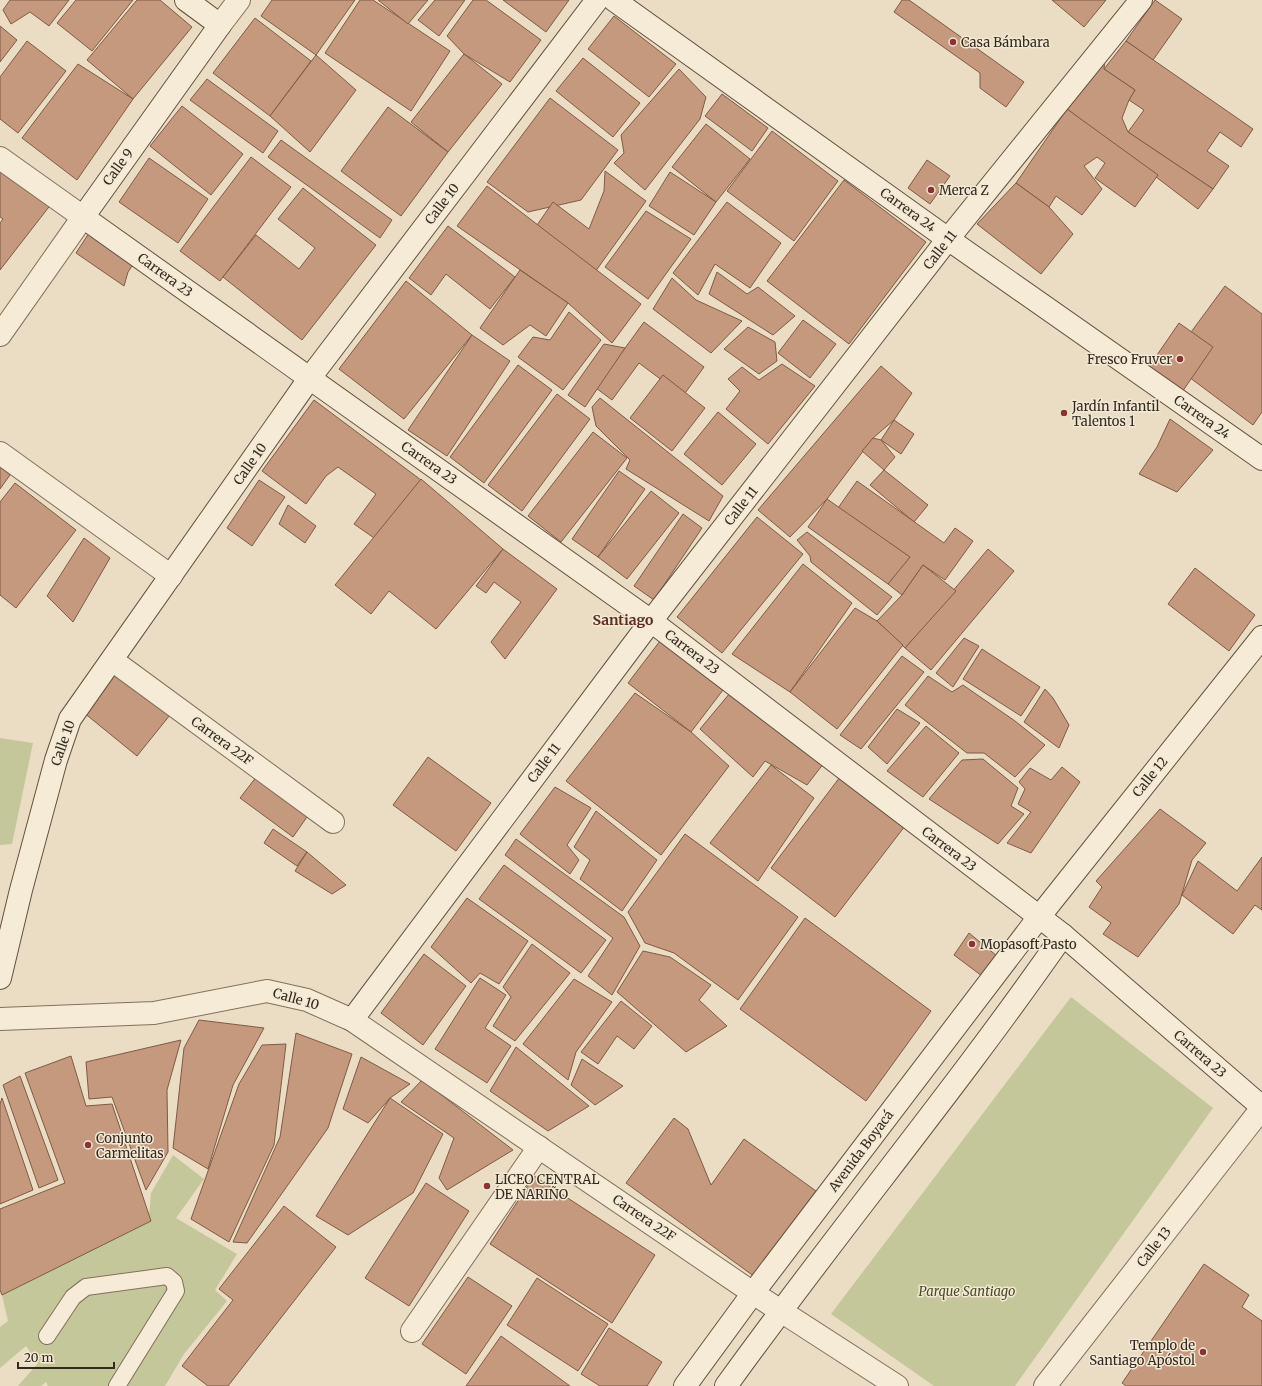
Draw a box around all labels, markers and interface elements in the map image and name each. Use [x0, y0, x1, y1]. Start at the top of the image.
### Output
place label: Casa Bámbara [961, 34, 1050, 51]
marker: Casa Bámbara [948, 37, 958, 47]
street label: Calle 9 [99, 145, 137, 189]
street label: Calle 10 [421, 180, 463, 228]
place label: Merca Z [939, 182, 989, 199]
street label: Carrera 24 [877, 184, 939, 236]
marker: Merca Z [926, 185, 936, 195]
street label: Calle 11 [919, 227, 961, 273]
street label: Carrera 23 [134, 249, 196, 301]
place label: Fresco Fruver [1087, 351, 1172, 368]
marker: Fresco Fruver [1175, 354, 1185, 364]
street label: Carrera 24 [1171, 391, 1233, 443]
place label: Jardín Infantil Talentos 1 [1071, 398, 1160, 430]
marker: Jardín Infantil Talentos 1 [1059, 408, 1069, 418]
street label: Carrera 23 [398, 438, 460, 488]
street label: Calle 10 [229, 440, 271, 488]
street label: Calle 11 [720, 483, 762, 529]
district label: Santiago [593, 611, 653, 629]
street label: Carrera 23 [661, 626, 723, 678]
street label: Carrera 22F [188, 713, 256, 769]
street label: Calle 10 [47, 718, 79, 768]
street label: Calle 11 [524, 740, 564, 786]
street label: Calle 12 [1129, 753, 1172, 801]
street label: Carrera 23 [918, 823, 980, 875]
place label: Mopasoft Pasto [980, 936, 1077, 953]
marker: Mopasoft Pasto [967, 939, 977, 949]
street label: Calle 10 [271, 984, 321, 1014]
street label: Carrera 23 [1170, 1027, 1230, 1081]
street label: Avenida Boyacá [824, 1107, 897, 1196]
place label: Conjunto Carmelitas [96, 1130, 164, 1162]
marker: Conjunto Carmelitas [83, 1140, 93, 1150]
place label: LICEO CENTRAL DE NARIÑO [495, 1171, 600, 1203]
marker: LICEO CENTRAL DE NARIÑO [482, 1181, 492, 1191]
street label: Carrera 22F [609, 1191, 679, 1245]
street label: Calle 13 [1133, 1223, 1175, 1271]
park label: Parque Santiago [919, 1283, 1015, 1300]
place label: Templo de Santiago Apóstol [1089, 1337, 1195, 1369]
scale bar [18, 1344, 114, 1370]
marker: Templo de Santiago Apóstol [1198, 1347, 1208, 1357]
text: 20 m [24, 1350, 53, 1365]

